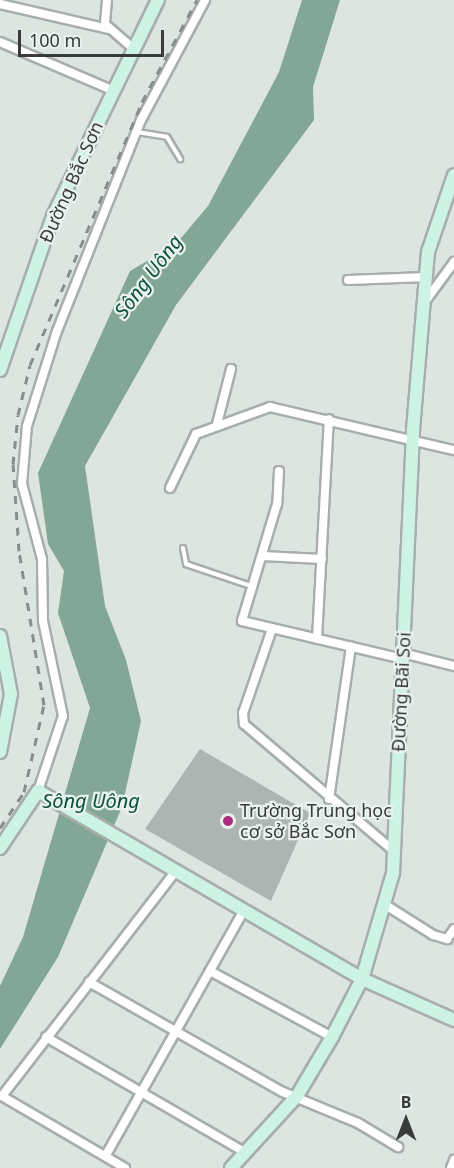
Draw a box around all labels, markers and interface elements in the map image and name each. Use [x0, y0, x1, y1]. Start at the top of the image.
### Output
scale bar [21, 18, 166, 56]
text: 100 m [29, 28, 81, 52]
street label: Đường Bắc Sơn [35, 118, 107, 246]
water label: Sông Uông [109, 230, 187, 322]
street label: Đường Bãi Soi [387, 632, 415, 752]
water label: Sông Uông [42, 788, 140, 812]
place label: Trường Trung học cơ sở Bắc Sơn [240, 800, 392, 842]
marker: Trường Trung học cơ sở Bắc Sơn [221, 814, 235, 828]
north arrow [376, 1090, 436, 1150]
text: B [401, 1091, 411, 1113]

